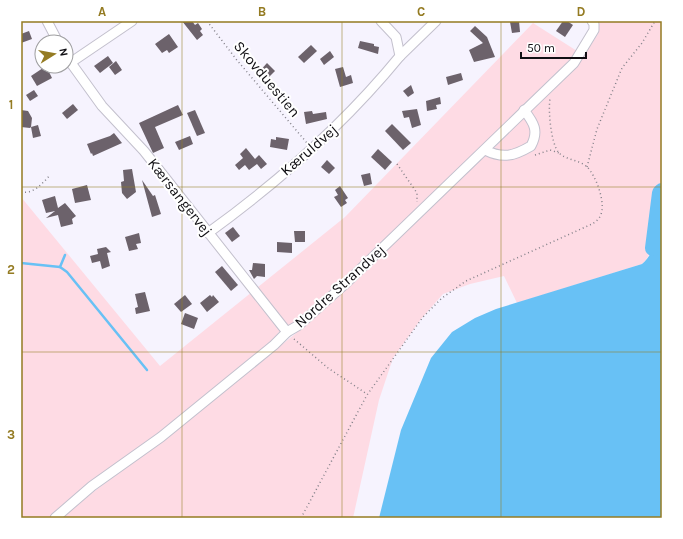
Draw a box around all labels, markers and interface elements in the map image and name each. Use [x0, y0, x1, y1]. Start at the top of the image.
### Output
text: A [98, 4, 106, 19]
text: B [258, 4, 266, 19]
text: C [417, 4, 425, 19]
text: D [577, 4, 586, 19]
north arrow [34, 34, 74, 74]
scale bar [521, 34, 586, 60]
street label: Skovduestien [230, 37, 304, 121]
text: 50 m [527, 41, 555, 55]
text: N [56, 47, 70, 57]
text: 1 [9, 97, 13, 112]
street label: Kæruldvej [277, 120, 341, 180]
street label: Kærsangervej [144, 154, 216, 240]
street label: Nordre Strandvej [291, 241, 389, 331]
text: 2 [7, 262, 15, 277]
text: 3 [7, 427, 15, 442]

